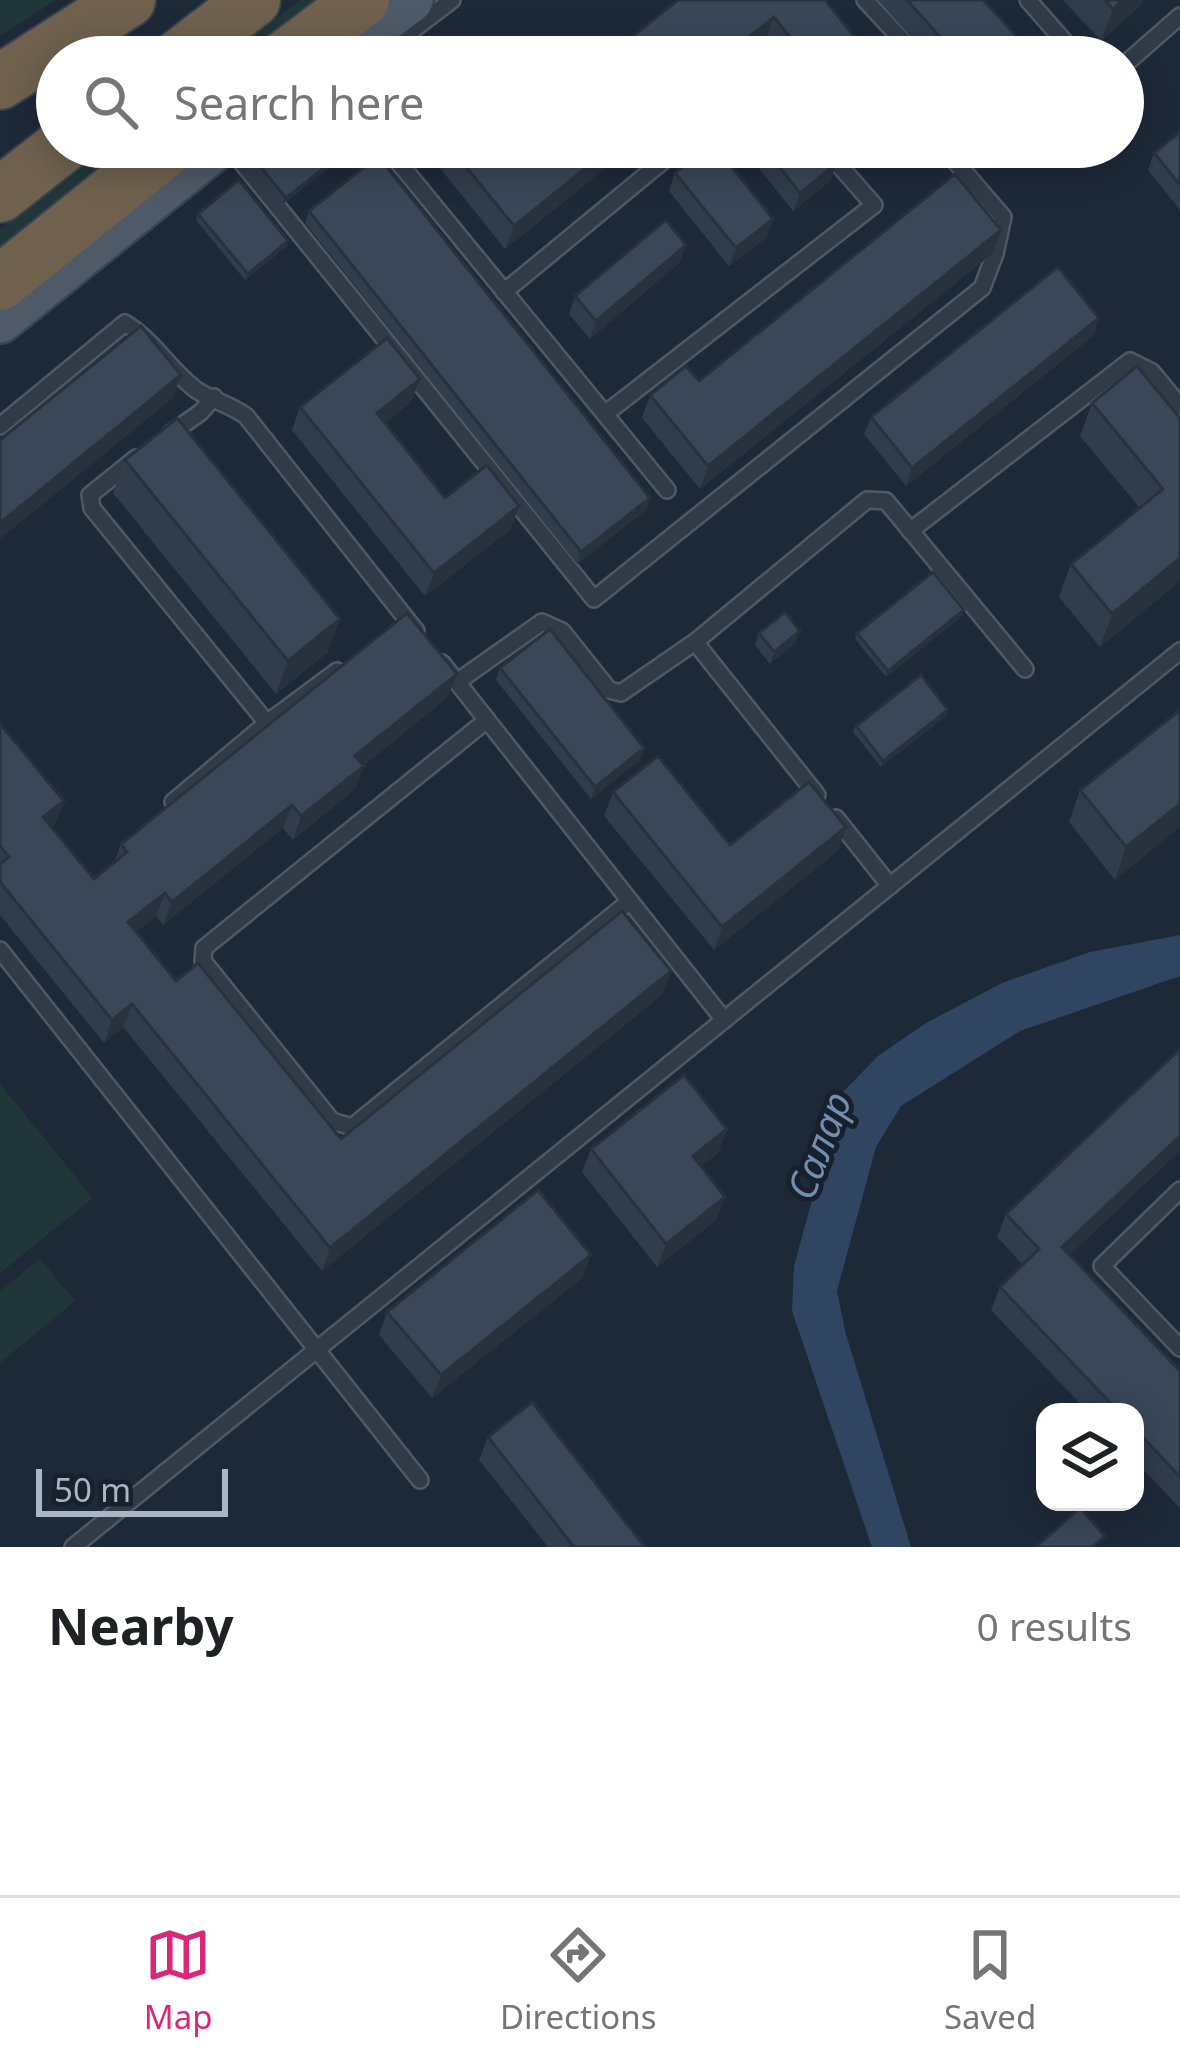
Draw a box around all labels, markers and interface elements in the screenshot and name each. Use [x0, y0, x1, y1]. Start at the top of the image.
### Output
search box [36, 36, 1144, 168]
icon: search [78, 69, 144, 135]
text: Search here [174, 72, 424, 133]
water label: Салар [773, 1084, 863, 1206]
map controls [1036, 1403, 1144, 1511]
button: layers [1036, 1403, 1144, 1511]
scale bar [36, 1463, 228, 1516]
text: 50 m [54, 1467, 131, 1512]
text: Nearby [48, 1590, 234, 1660]
text: 0 results [977, 1599, 1132, 1652]
tab: Map [144, 1922, 212, 2039]
tab: Directions [500, 1922, 657, 2039]
tab: Saved [944, 1922, 1036, 2039]

